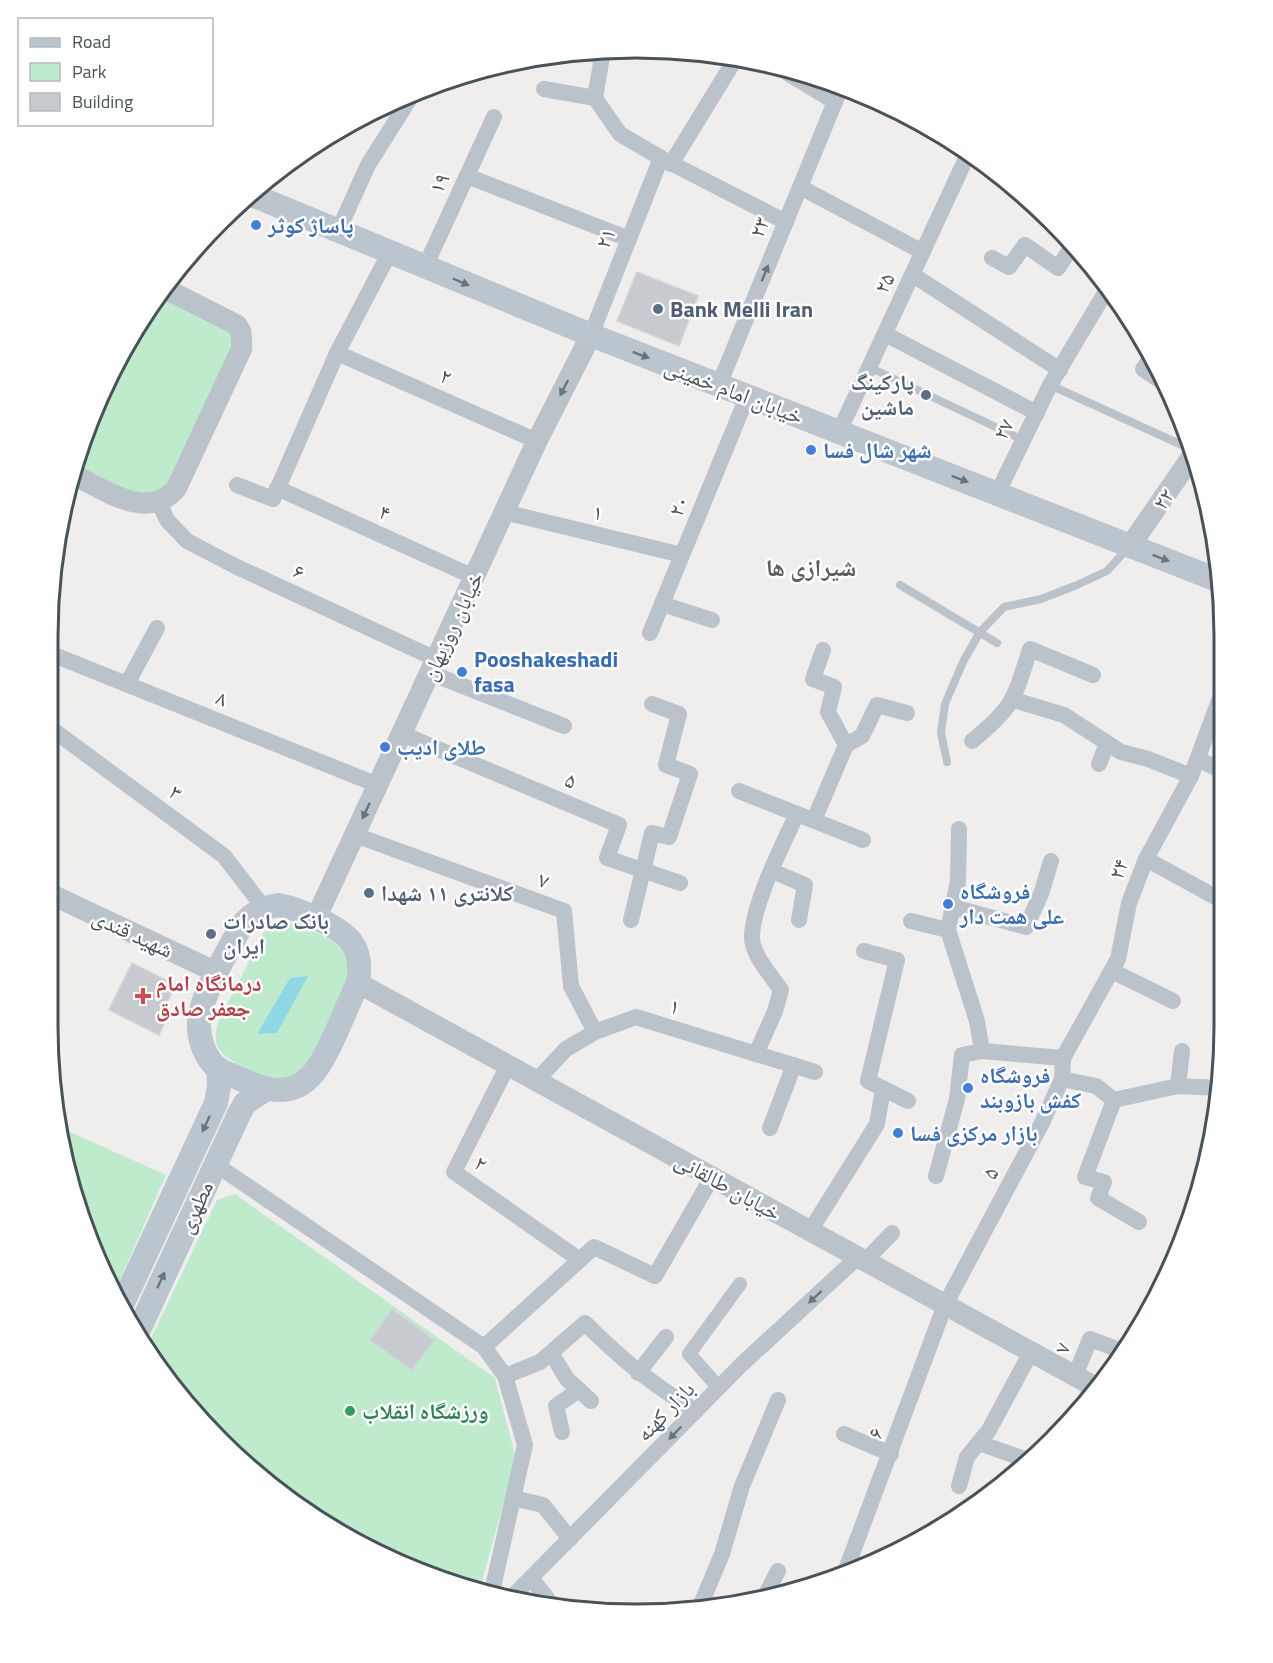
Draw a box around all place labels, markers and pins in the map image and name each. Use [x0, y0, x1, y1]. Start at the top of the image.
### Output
place label: پاساژ کوثر [267, 208, 353, 242]
marker: پاساژ کوثر [249, 218, 263, 232]
place label: Bank Melli Iran [670, 292, 813, 326]
marker: Bank Melli Iran [651, 302, 665, 316]
place label: پارکینگ ماشین [851, 365, 914, 424]
marker: پارکینگ ماشین [919, 388, 933, 402]
place label: شهر شال فسا [823, 433, 932, 467]
marker: شهر شال فسا [804, 443, 818, 457]
place label: Pooshakeshadi fasa [474, 642, 618, 701]
marker: Pooshakeshadi fasa [455, 665, 469, 679]
place label: طلای ادیب [397, 730, 486, 764]
marker: طلای ادیب [378, 740, 392, 754]
place label: فروشگاه علی همت دار [959, 874, 1064, 933]
place label: کلانتری ۱۱ شهدا [381, 876, 514, 910]
marker: کلانتری ۱۱ شهدا [362, 886, 376, 900]
marker: فروشگاه علی همت دار [941, 897, 955, 911]
place label: بانک صادرات ایران [223, 904, 329, 963]
marker: بانک صادرات ایران [204, 927, 218, 941]
place label: درمانگاه امام جعفر صادق [156, 966, 262, 1025]
marker: درمانگاه امام جعفر صادق [134, 987, 152, 1005]
place label: فروشگاه کفش بازوبند [980, 1058, 1082, 1117]
marker: فروشگاه کفش بازوبند [961, 1081, 975, 1095]
place label: بازار مرکزی فسا [910, 1116, 1038, 1150]
marker: بازار مرکزی فسا [891, 1126, 905, 1140]
place label: ورزشگاه انقلاب [362, 1394, 489, 1428]
marker: ورزشگاه انقلاب [343, 1404, 357, 1418]

